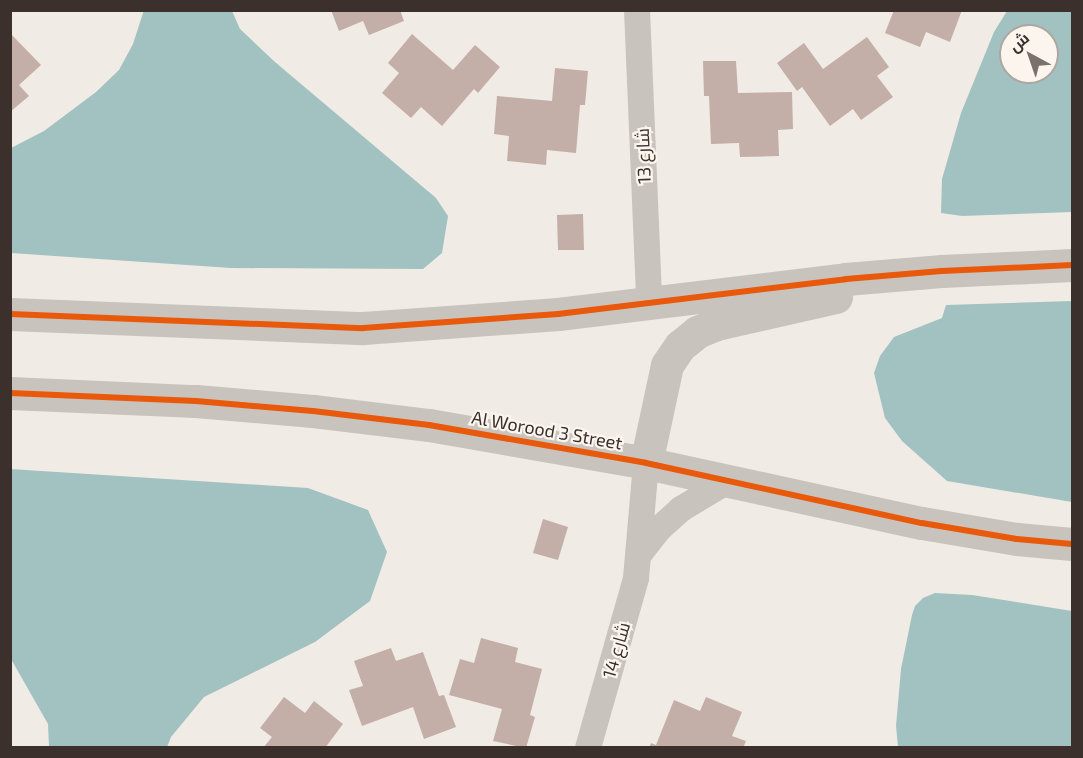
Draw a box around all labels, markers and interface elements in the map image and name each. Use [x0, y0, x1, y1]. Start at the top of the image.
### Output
north arrow [999, 24, 1059, 84]
text: ش [1004, 27, 1032, 55]
street label: شارع 13 [631, 128, 655, 184]
street label: Al Worood 3 Street [470, 406, 624, 454]
street label: شارع 14 [598, 620, 634, 680]

